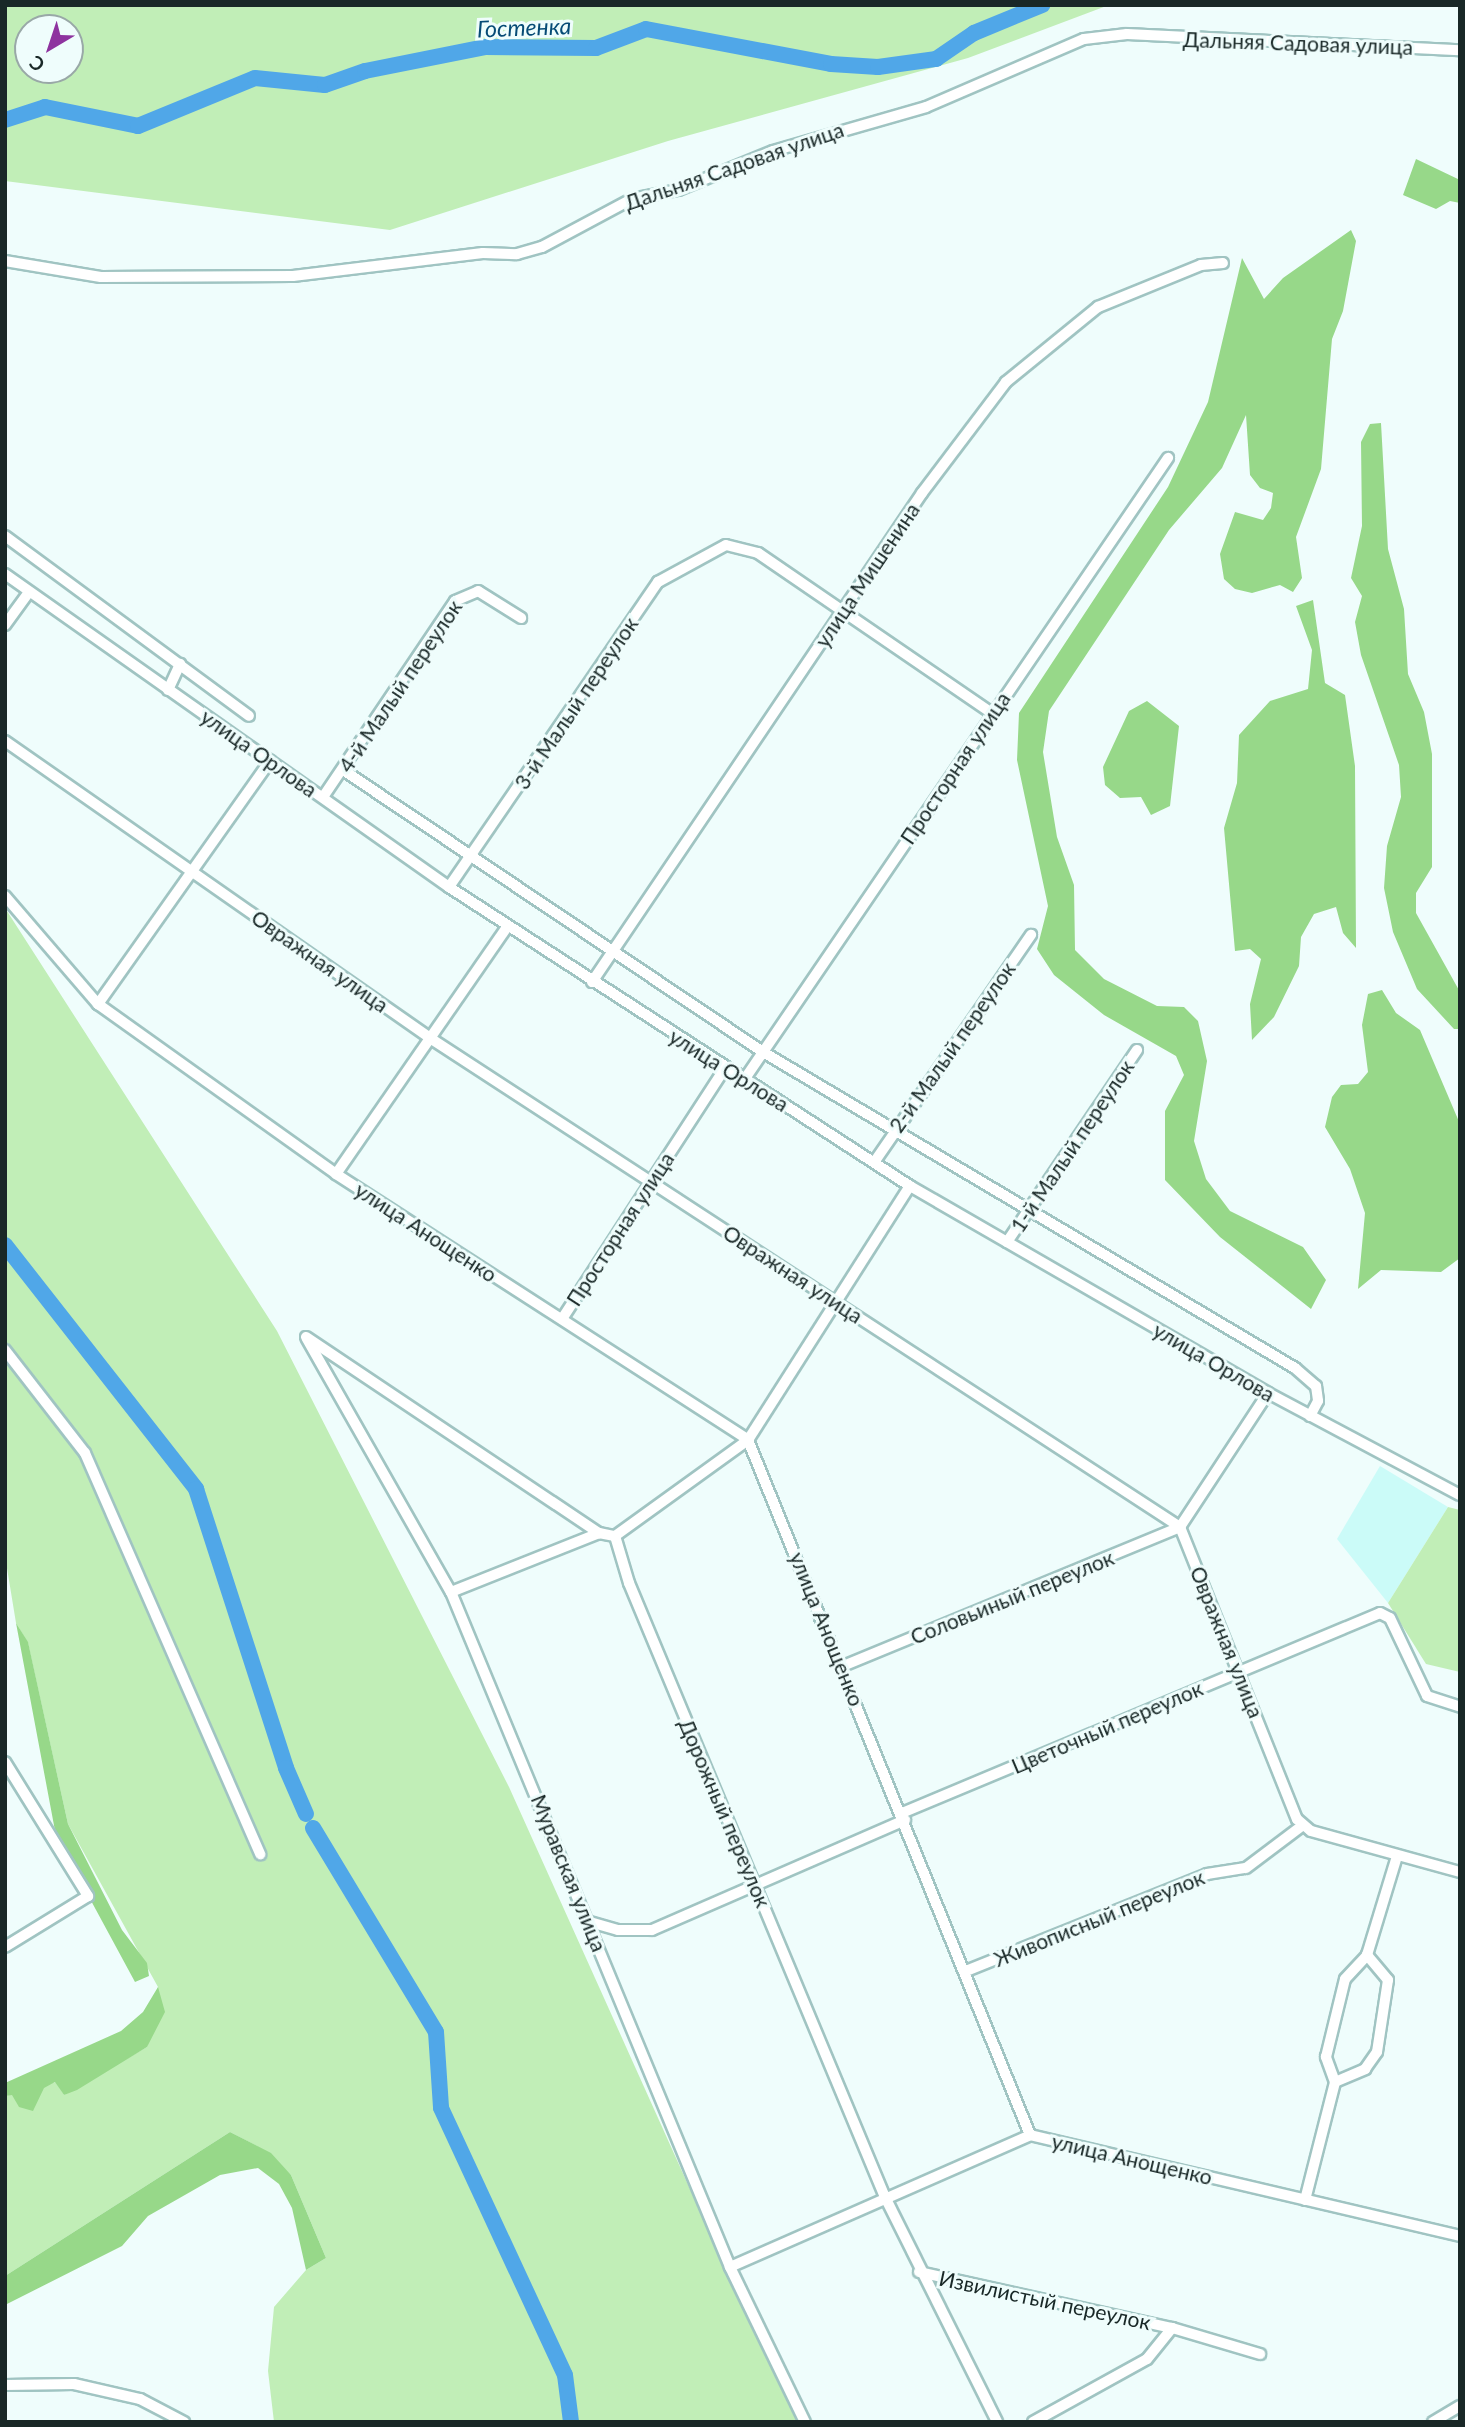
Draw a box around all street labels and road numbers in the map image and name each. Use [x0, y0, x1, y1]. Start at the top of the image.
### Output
street label: Дальняя Садовая улица [1183, 26, 1413, 60]
street label: Дальняя Садовая улица [621, 117, 847, 215]
street label: улица Мишенина [809, 498, 925, 652]
street label: 4-й Малый переулок [333, 595, 467, 777]
street label: 3-й Малый переулок [509, 612, 643, 794]
street label: Просторная улица [895, 687, 1015, 849]
street label: улица Орлова [196, 704, 322, 802]
street label: Овражная улица [247, 904, 393, 1018]
street label: 2-й Малый переулок [884, 957, 1020, 1137]
street label: улица Орлова [665, 1023, 793, 1117]
street label: 1-й Малый переулок [1005, 1055, 1139, 1237]
street label: Просторная улица [561, 1147, 679, 1311]
street label: улица Анощенко [350, 1177, 502, 1287]
street label: Овражная улица [719, 1220, 867, 1328]
street label: улица Орлова [1149, 1317, 1279, 1407]
street label: Соловьиный переулок [907, 1545, 1117, 1649]
street label: улица Анощенко [785, 1548, 869, 1710]
street label: Овражная улица [1185, 1563, 1269, 1721]
street label: Цветочный переулок [1008, 1675, 1206, 1779]
street label: Дорожный переулок [674, 1715, 776, 1911]
street label: Муравская улица [526, 1791, 612, 1955]
street label: Живописный переулок [990, 1864, 1208, 1972]
street label: улица Анощенко [1049, 2128, 1215, 2190]
street label: Извилистый переулок [937, 2265, 1153, 2335]

